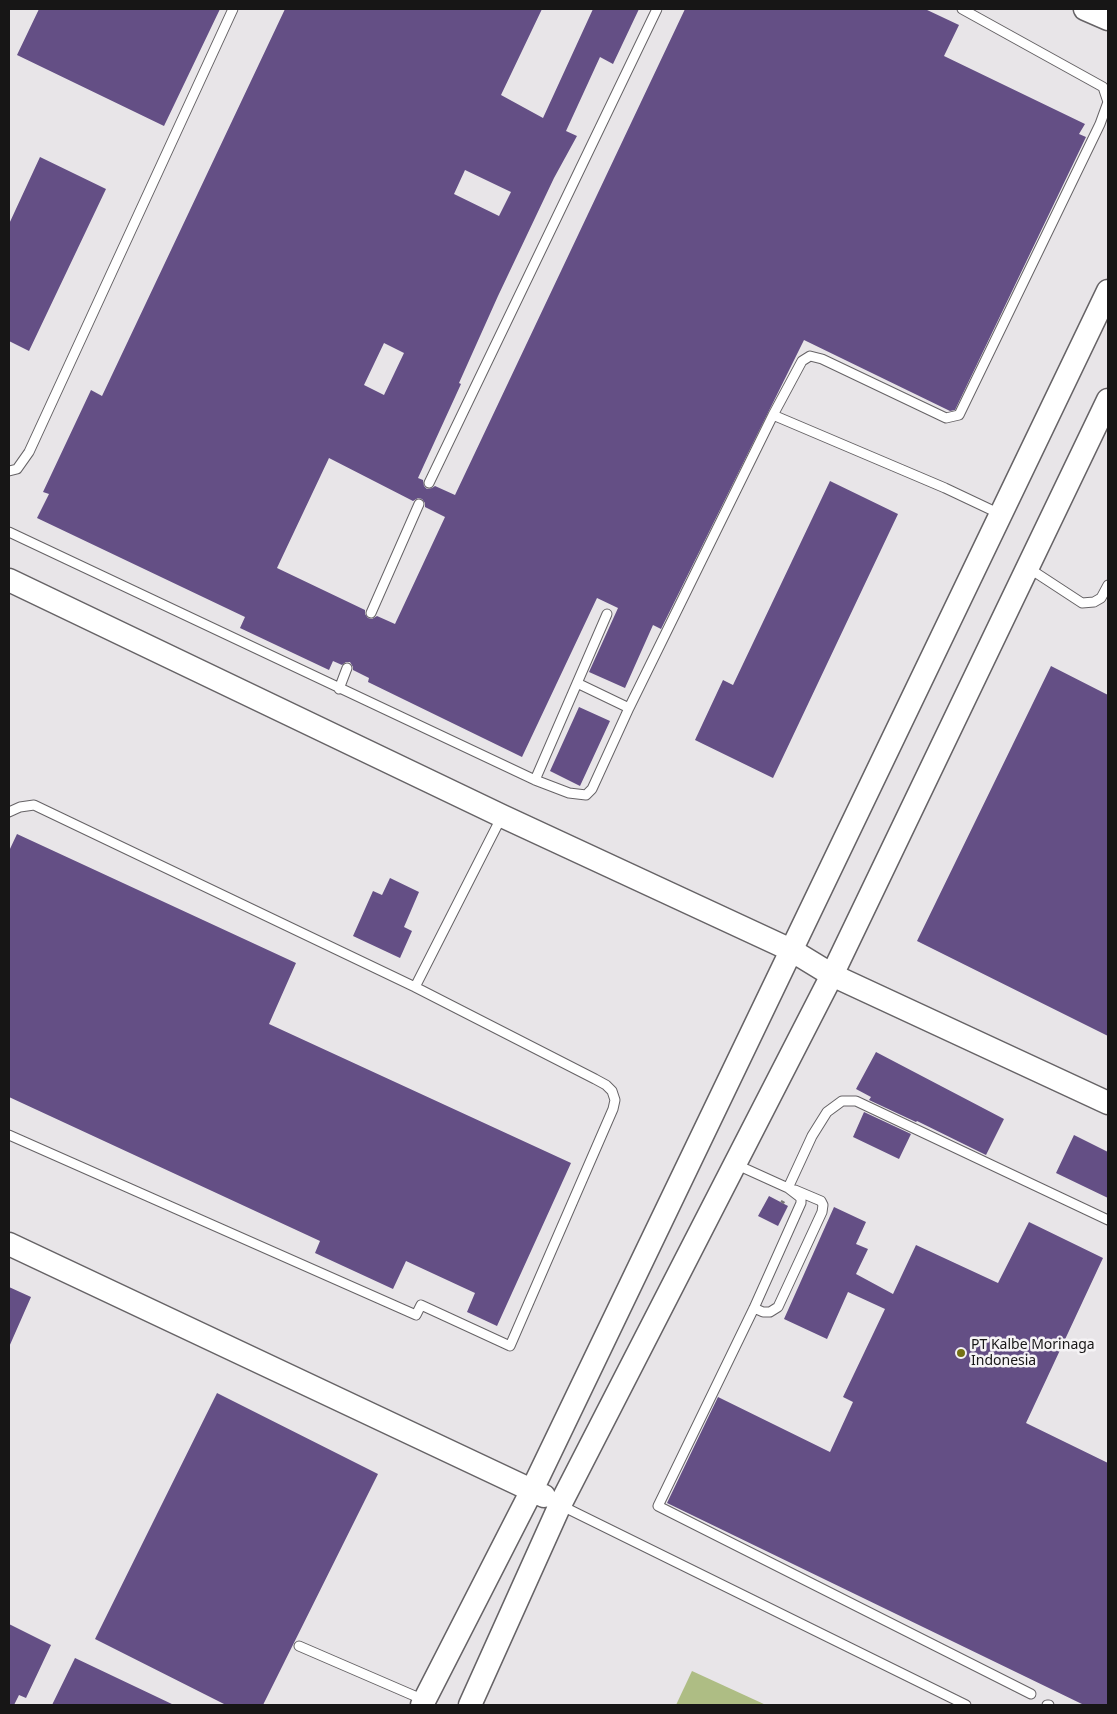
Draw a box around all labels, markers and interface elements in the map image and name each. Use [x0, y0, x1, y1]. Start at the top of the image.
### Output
place label: PT Kalbe Morinaga Indonesia [971, 1337, 1095, 1370]
marker: PT Kalbe Morinaga Indonesia [955, 1347, 967, 1359]

